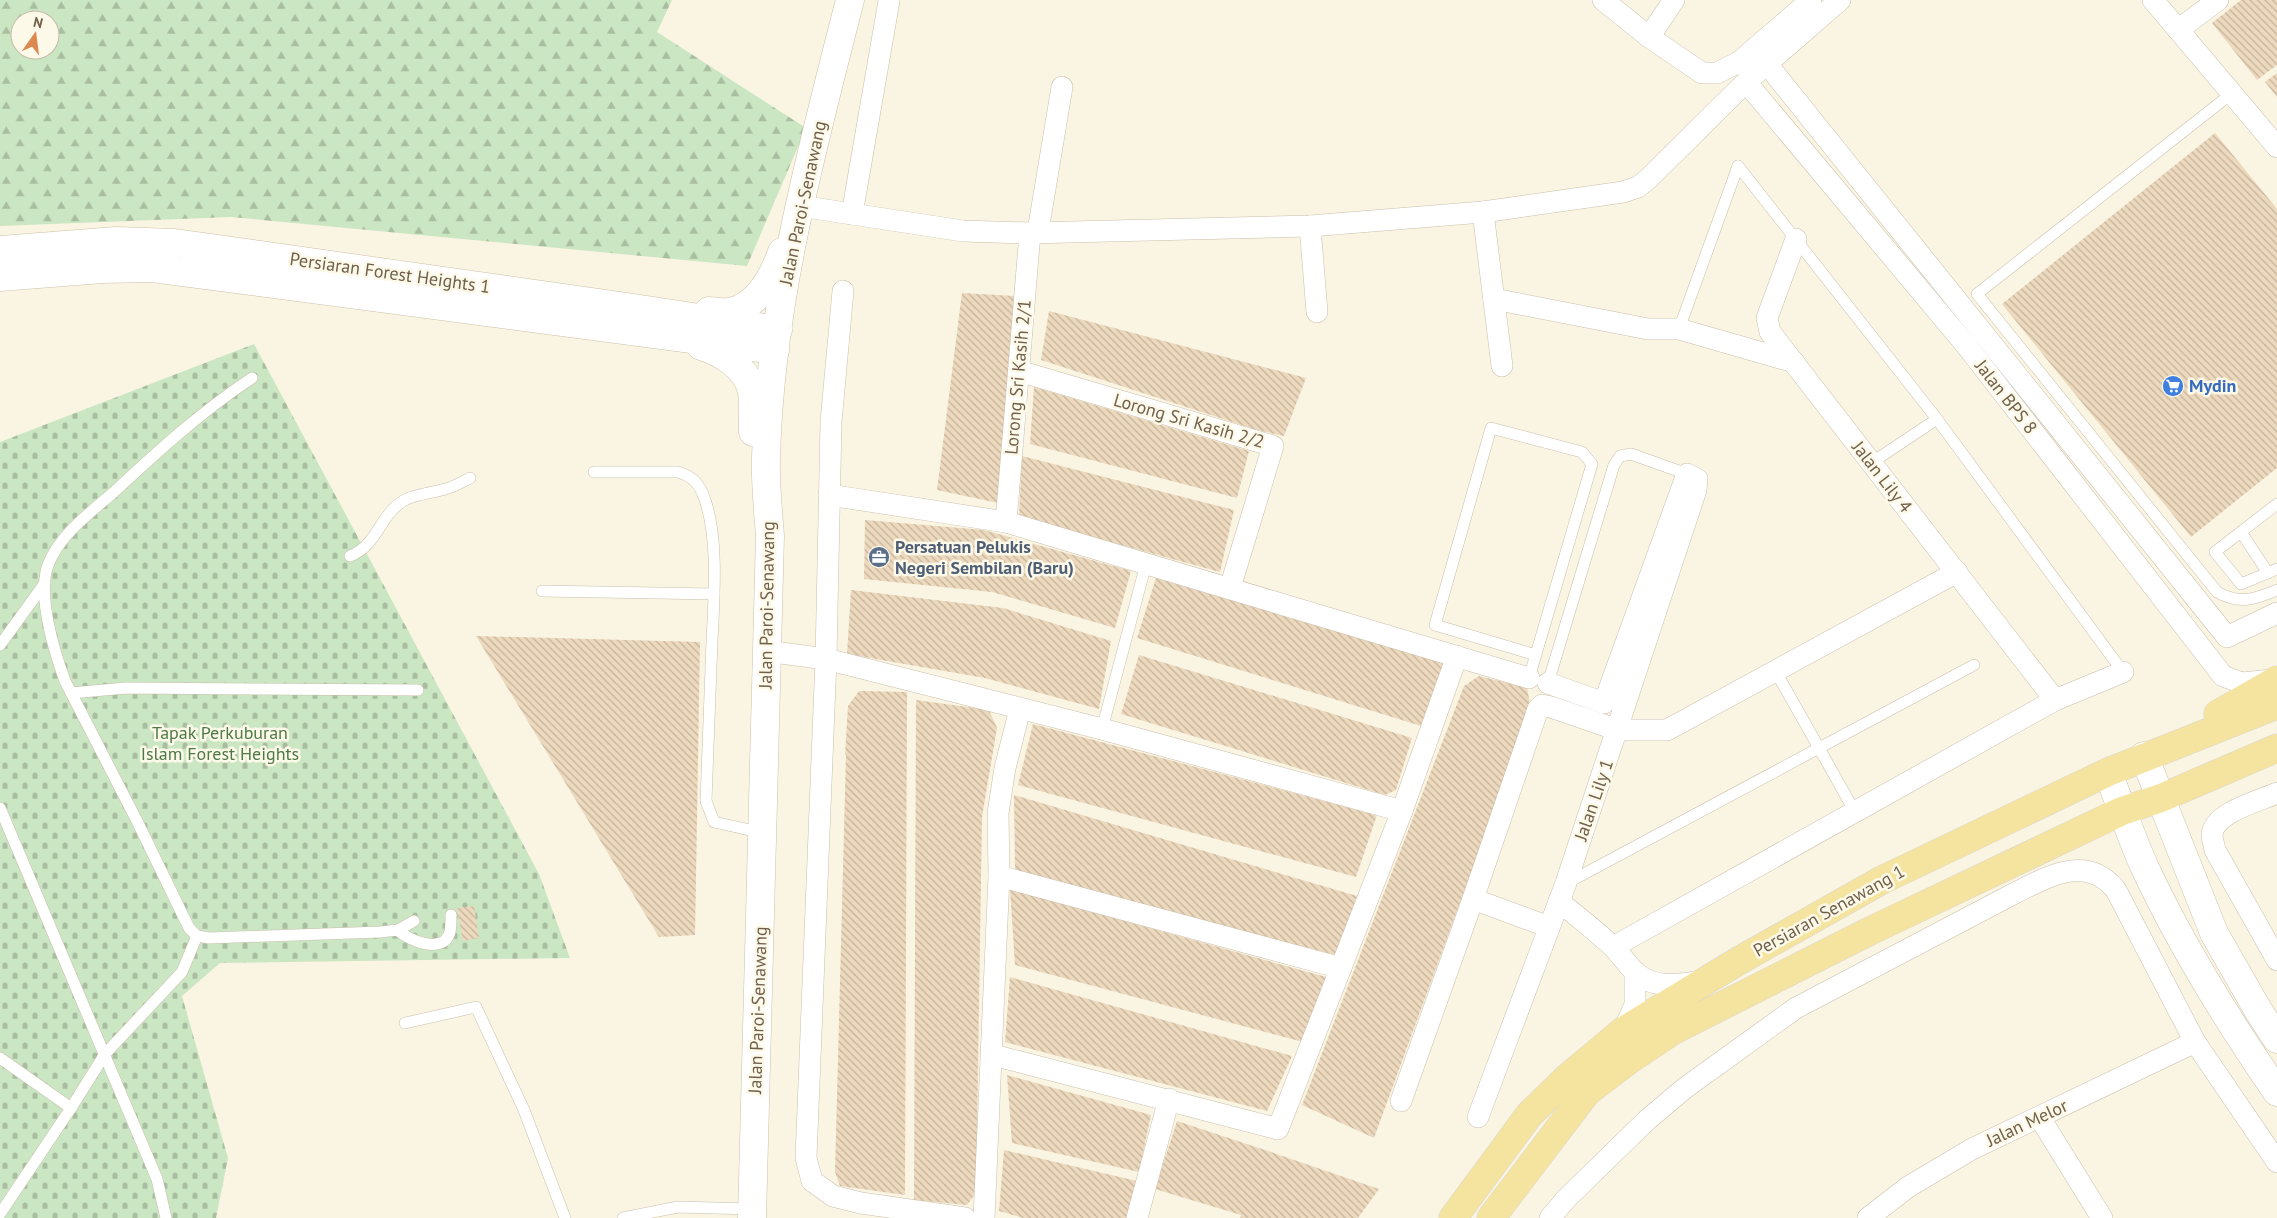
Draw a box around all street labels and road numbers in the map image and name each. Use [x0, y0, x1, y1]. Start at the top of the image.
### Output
street label: Jalan Paroi-Senawang [774, 119, 831, 288]
street label: Persiaran Forest Heights 1 [288, 247, 492, 298]
street label: Lorong Sri Kasih 2/1 [999, 298, 1036, 456]
street label: Jalan BPS 8 [1970, 354, 2042, 438]
street label: Lorong Sri Kasih 2/2 [1111, 388, 1267, 453]
street label: Jalan Lily 4 [1847, 435, 1918, 517]
street label: Jalan Paroi-Senawang [754, 521, 779, 690]
street label: Jalan Lily 1 [1569, 756, 1618, 845]
street label: Persiaran Senawang 1 [1749, 859, 1908, 962]
street label: Jalan Paroi-Senawang [743, 926, 772, 1095]
street label: Jalan Melor [1981, 1094, 2071, 1152]

